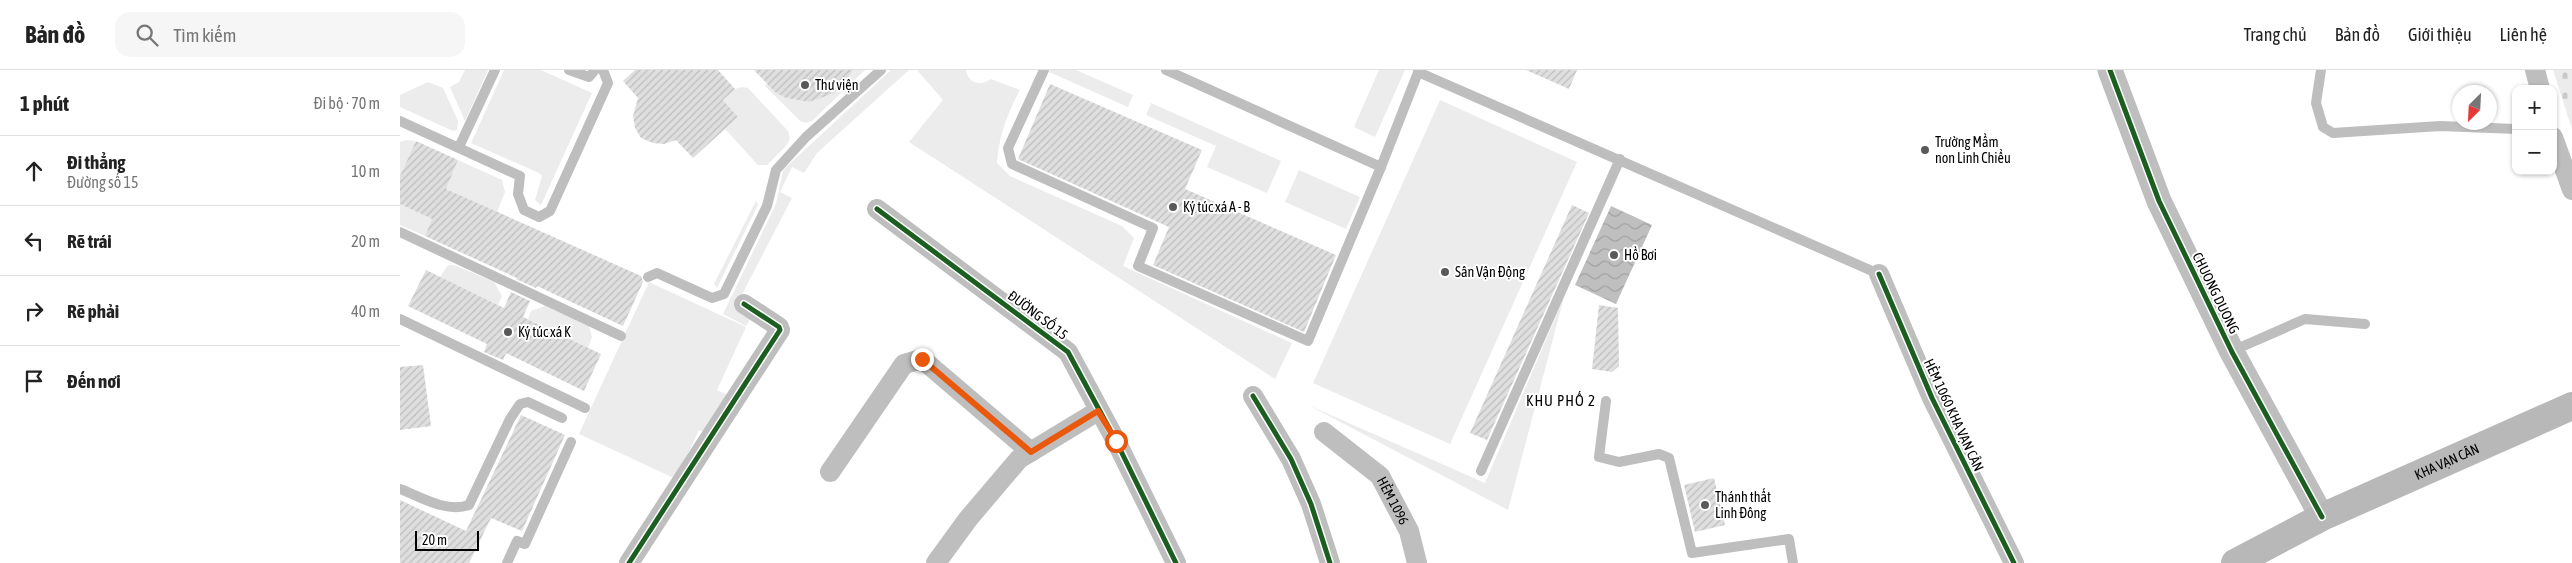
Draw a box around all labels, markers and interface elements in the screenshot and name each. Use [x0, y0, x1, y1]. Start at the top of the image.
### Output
search box [115, 12, 465, 57]
text: Bản đồ [25, 21, 85, 48]
icon: search [133, 21, 161, 49]
text: Tìm kiếm [173, 24, 236, 46]
text: Trang chủ [2244, 24, 2307, 45]
text: Bản đồ [2335, 24, 2380, 45]
text: Giới thiệu [2408, 24, 2472, 45]
text: Liên hệ [2500, 24, 2547, 45]
place label: Thư viện [815, 77, 858, 93]
marker: Thư viện [799, 79, 811, 91]
north arrow [2452, 85, 2497, 130]
map controls [2512, 85, 2557, 175]
button: + [2512, 85, 2557, 130]
text: 1 phút [20, 91, 69, 115]
text: Đi bộ · 70 m [314, 94, 380, 112]
button: − [2512, 130, 2557, 175]
place label: Trường Mầm non Linh Chiểu [1935, 133, 2011, 166]
marker: Trường Mầm non Linh Chiểu [1919, 144, 1931, 156]
text: Đi thẳng [67, 151, 126, 173]
icon: ahead [20, 157, 48, 185]
text: 10 m [351, 162, 380, 180]
text: Đường số 15 [67, 173, 138, 191]
place label: Ký túc xá A - B [1183, 199, 1250, 215]
marker: Ký túc xá A - B [1167, 201, 1179, 213]
icon: left [20, 227, 48, 255]
text: Rẽ trái [67, 230, 112, 252]
text: 20 m [351, 232, 380, 250]
place label: Hồ Bơi [1624, 246, 1657, 263]
marker: Hồ Bơi [1608, 249, 1620, 261]
street label: CHUONG DUONG [2189, 250, 2243, 336]
place label: Sân Vận Động [1455, 264, 1525, 280]
marker: Sân Vận Động [1439, 266, 1451, 278]
street label: ĐƯỜNG SỐ 15 [1005, 286, 1072, 343]
icon: right [20, 297, 48, 325]
text: Rẽ phải [67, 300, 119, 322]
text: 40 m [351, 302, 380, 320]
place label: Ký túc xá K [518, 324, 571, 340]
marker: Ký túc xá K [502, 326, 514, 338]
route end [911, 348, 934, 371]
street label: HẺM 1060 KHA VẠN CÂN [1921, 356, 1988, 474]
icon: arrive [20, 367, 48, 395]
text: Đến nơi [67, 370, 121, 392]
district label: KHU PHỐ 2 [1526, 391, 1596, 409]
route start [1105, 430, 1128, 453]
street label: KHA VẠN CÂN [2412, 440, 2482, 483]
street label: HẺM 1096 [1374, 474, 1412, 528]
place label: Thánh thất Linh Đông [1715, 488, 1771, 521]
marker: Thánh thất Linh Đông [1699, 499, 1711, 511]
scale bar [415, 528, 479, 551]
text: 20 m [422, 532, 447, 548]

